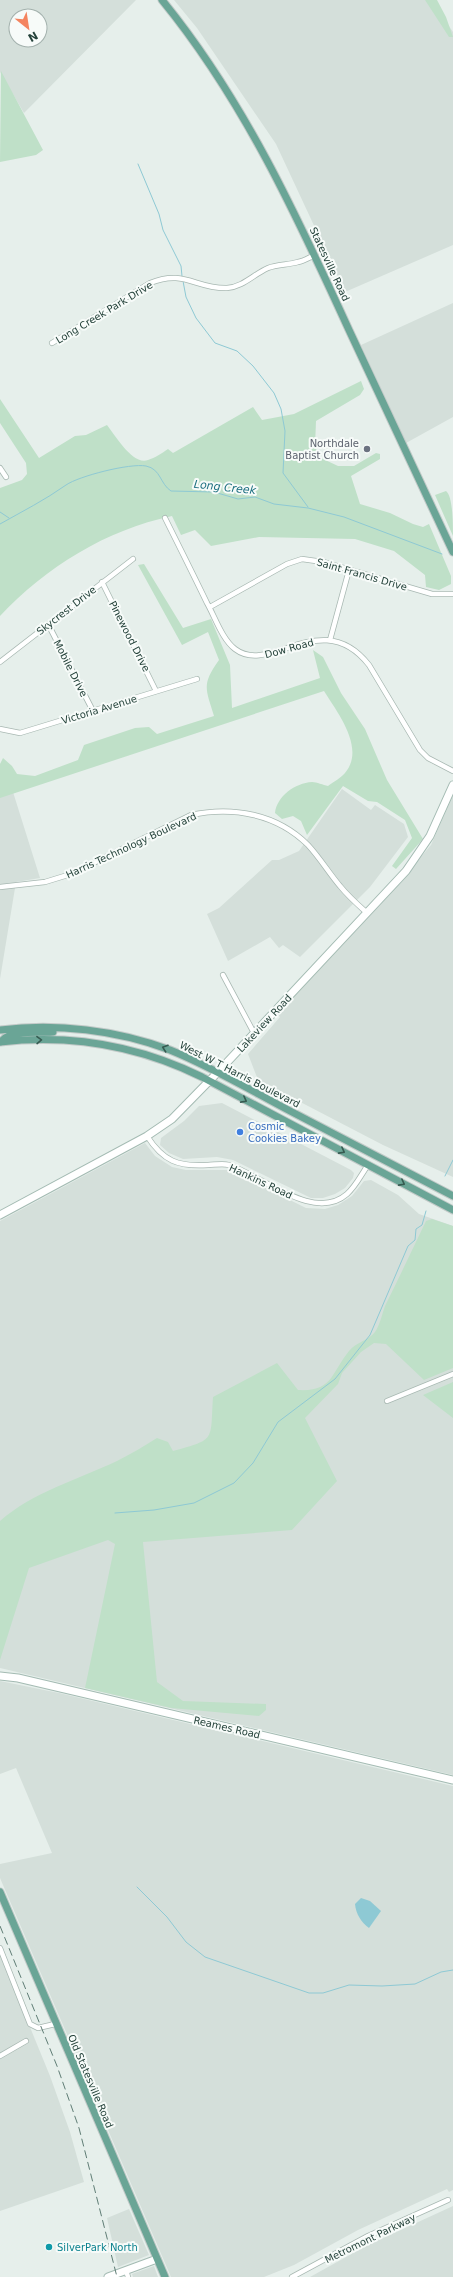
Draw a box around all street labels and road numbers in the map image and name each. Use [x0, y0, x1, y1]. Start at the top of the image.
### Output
street label: Statesville Road [308, 225, 352, 303]
street label: Long Creek Park Drive [54, 279, 155, 346]
street label: Saint Francis Drive [315, 556, 408, 593]
street label: Skycrest Drive [34, 584, 98, 637]
street label: Pinewood Drive [107, 599, 152, 673]
street label: Dow Road [263, 637, 315, 660]
street label: Mobile Drive [51, 638, 90, 699]
street label: Victoria Avenue [60, 693, 138, 726]
street label: Harris Technology Boulevard [64, 810, 198, 881]
street label: Lakeview Road [235, 992, 294, 1054]
street label: West W T Harris Boulevard [178, 1039, 302, 1110]
street label: Hankins Road [227, 1162, 294, 1201]
street label: Reames Road [192, 1714, 261, 1741]
street label: Old Statesville Road [66, 2033, 115, 2130]
street label: Metromont Parkway [323, 2212, 418, 2265]

